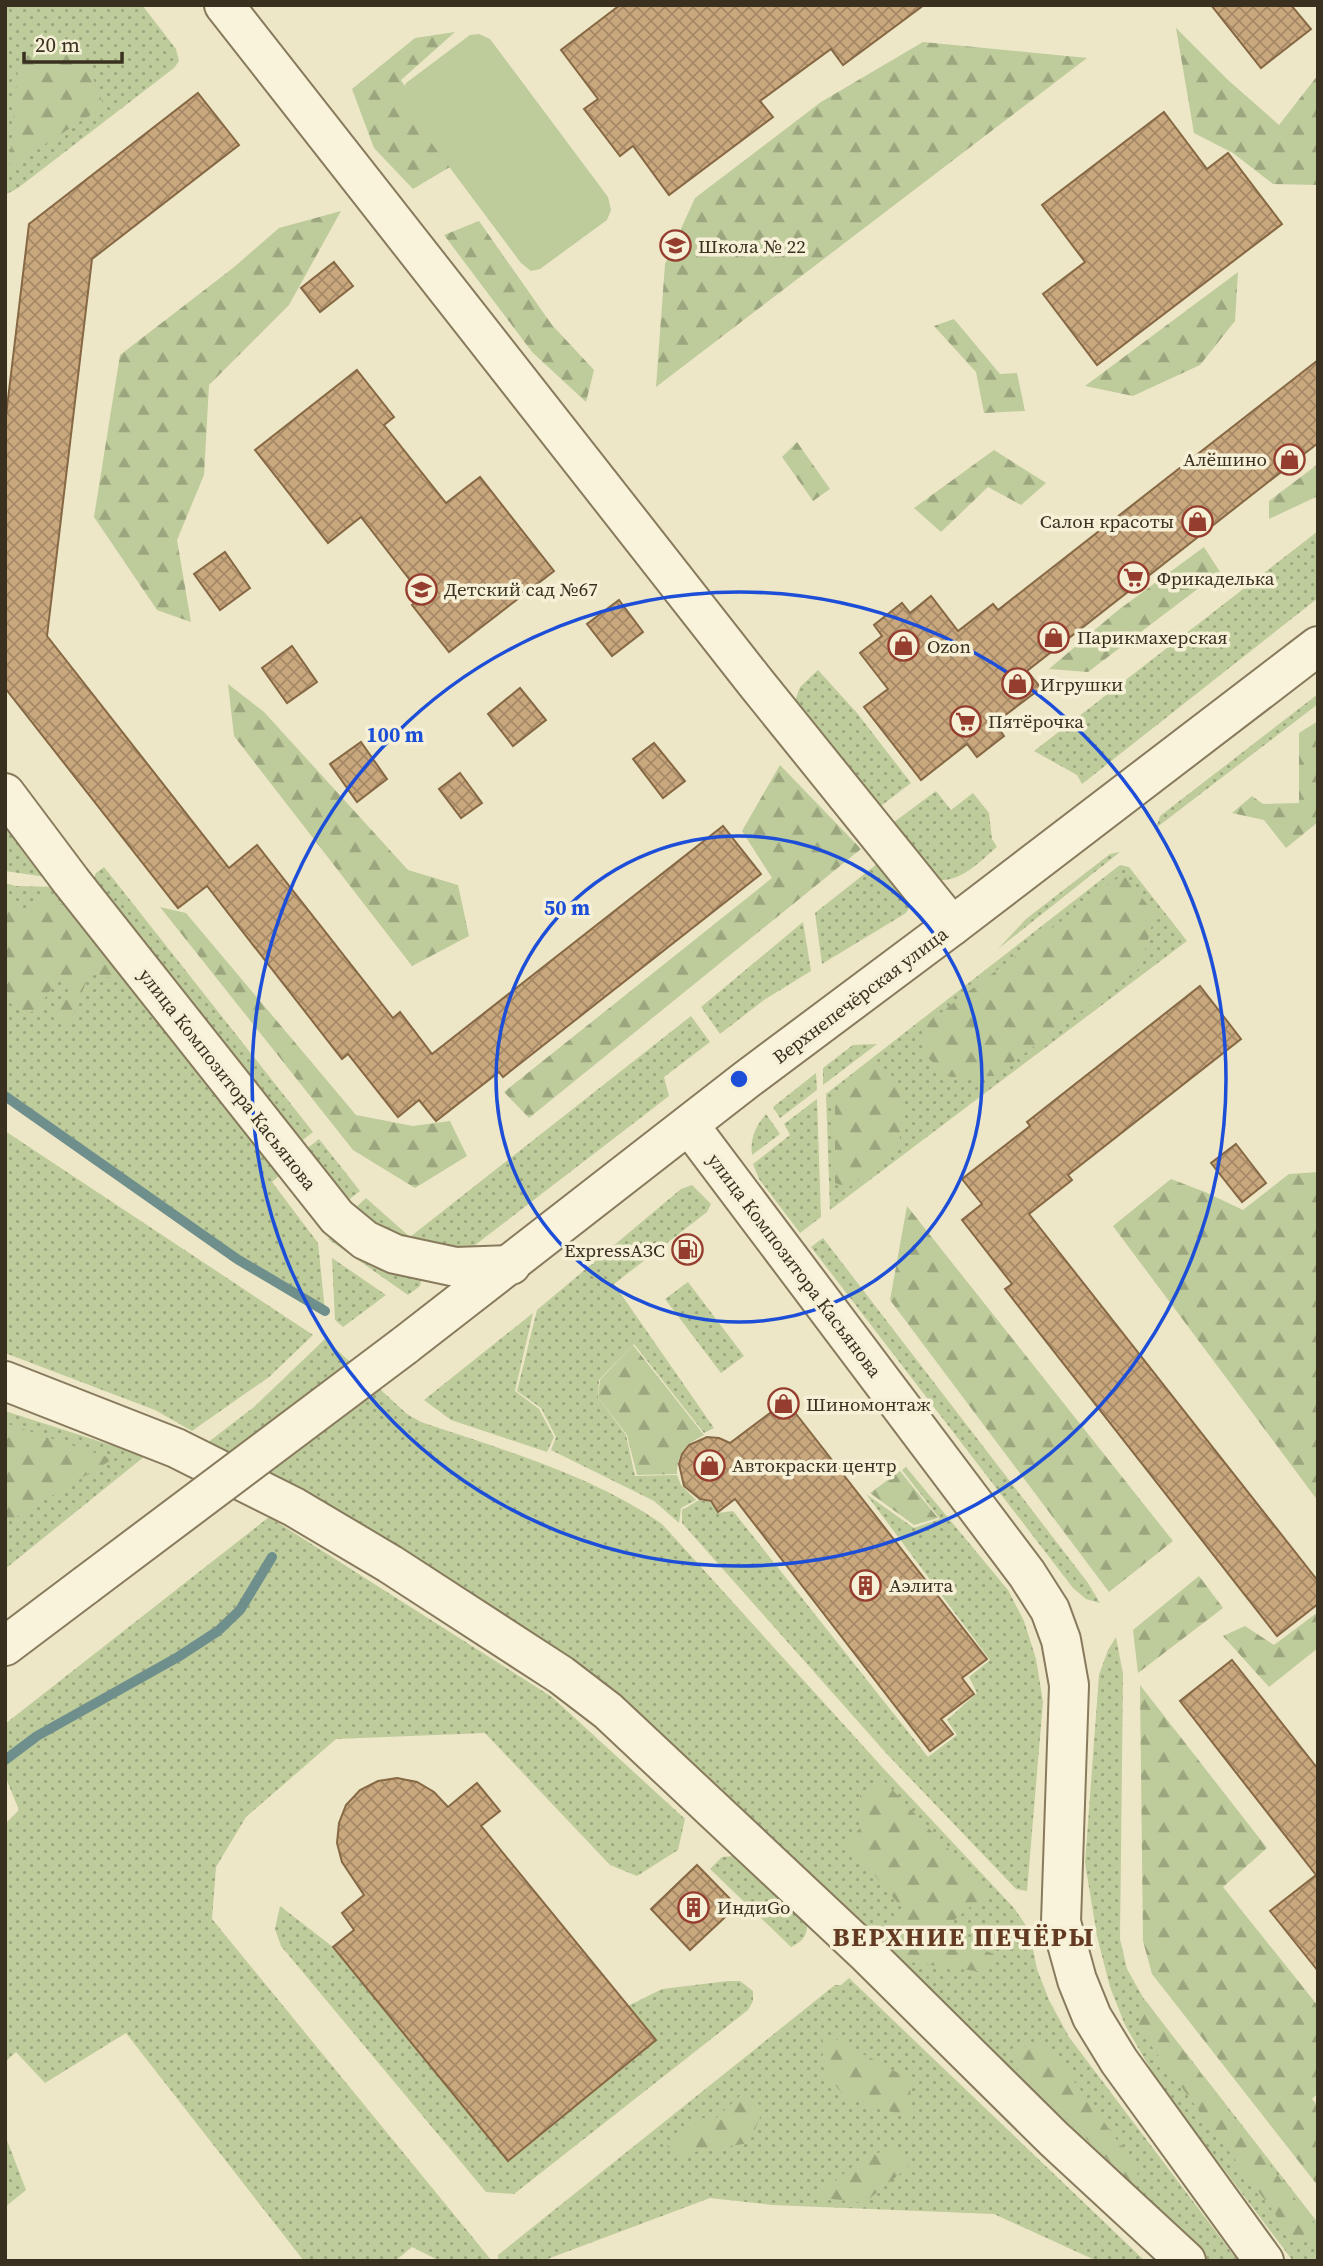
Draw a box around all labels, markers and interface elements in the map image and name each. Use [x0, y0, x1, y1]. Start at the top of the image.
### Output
scale bar [24, 21, 122, 65]
text: 20 m [35, 30, 80, 59]
school or university icon: Школа № 22 [658, 229, 692, 263]
place label: Школа № 22 [698, 233, 806, 259]
shop icon: Алёшино [1273, 442, 1307, 476]
place label: Алёшино [1183, 446, 1267, 472]
shop icon: Салон красоты [1180, 504, 1214, 538]
place label: Салон красоты [1040, 508, 1174, 534]
supermarket icon: Фрикаделька [1117, 561, 1151, 595]
place label: Фрикаделька [1157, 565, 1275, 591]
school or university icon: Детский сад №67 [404, 572, 438, 606]
place label: Детский сад №67 [444, 576, 598, 602]
shop icon: Парикмахерская [1037, 620, 1071, 654]
place label: Парикмахерская [1077, 624, 1228, 650]
shop icon: Ozon [887, 629, 921, 663]
place label: Ozon [927, 633, 971, 659]
shop icon: Игрушки [1000, 667, 1034, 701]
place label: Игрушки [1040, 671, 1123, 697]
supermarket icon: Пятёрочка [948, 704, 982, 738]
place label: Пятёрочка [988, 708, 1084, 734]
text: 100 m [366, 720, 424, 749]
text: 50 m [544, 893, 590, 922]
street label: Верхнепечёрская улица [767, 920, 953, 1069]
street label: улица Композитора Касьянова [133, 963, 323, 1196]
centre of rings [727, 1067, 751, 1091]
street label: улица Композитора Касьянова [702, 1147, 888, 1383]
fuel station icon: ExpressАЗС [671, 1233, 705, 1267]
place label: ExpressАЗС [564, 1237, 665, 1263]
shop icon: Шиномонтаж [766, 1387, 800, 1421]
place label: Шиномонтаж [806, 1391, 931, 1417]
shop icon: Автокраски центр [692, 1448, 726, 1482]
place label: Автокраски центр [732, 1452, 897, 1478]
building icon: Аэлита [849, 1568, 883, 1602]
place label: Аэлита [889, 1572, 953, 1598]
building icon: ИндиGo [677, 1890, 711, 1924]
place label: ИндиGo [717, 1894, 790, 1920]
district label: ВЕРХНИЕ ПЕЧЁРЫ [832, 1919, 1096, 1955]

